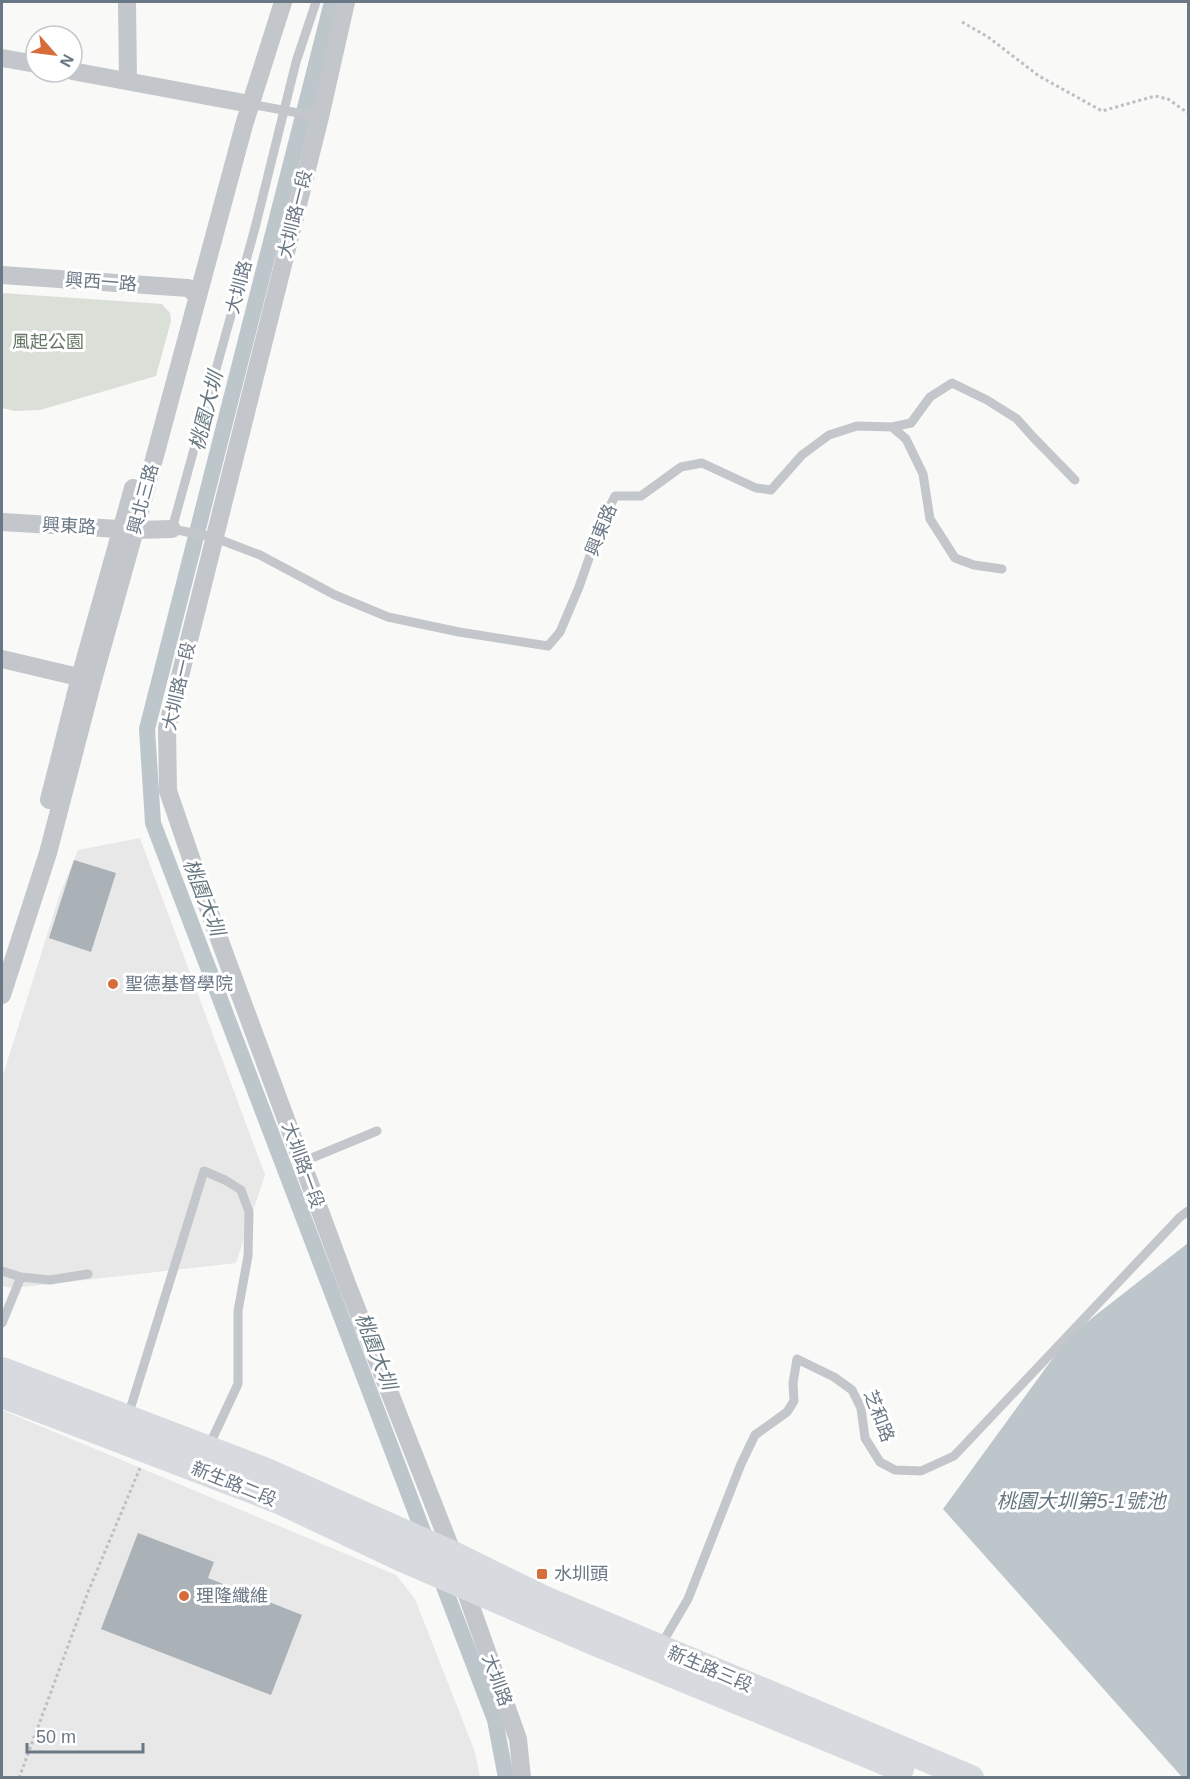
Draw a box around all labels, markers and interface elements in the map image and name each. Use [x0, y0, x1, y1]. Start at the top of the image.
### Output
north arrow [24, 24, 84, 84]
text: N [57, 52, 77, 70]
street label: 大圳路一段 [274, 168, 316, 260]
street label: 大圳路 [222, 258, 256, 316]
street label: 興西一路 [64, 270, 138, 294]
park label: 風起公園 [12, 332, 84, 352]
water label: 桃園大圳 [186, 367, 227, 452]
street label: 興北三路 [124, 462, 162, 536]
street label: 興東路 [582, 501, 620, 559]
street label: 興東路 [42, 515, 96, 537]
street label: 大圳路一段 [159, 640, 199, 732]
water label: 桃園大圳 [179, 856, 230, 941]
place label: 聖德基督學院 [125, 974, 233, 994]
marker: 聖德基督學院 [106, 977, 120, 991]
street label: 大圳路一段 [278, 1119, 328, 1211]
water label: 桃園大圳 [351, 1310, 402, 1395]
street label: 芝和路 [860, 1387, 898, 1445]
street label: 新生路二段 [189, 1458, 279, 1510]
water label: 桃園大圳第5-1號池 [997, 1490, 1167, 1512]
place label: 水圳頭 [554, 1564, 608, 1584]
marker: 水圳頭 [535, 1567, 549, 1581]
place label: 理隆纖維 [196, 1586, 268, 1606]
marker: 理隆纖維 [177, 1589, 191, 1603]
street label: 新生路三段 [665, 1642, 755, 1696]
street label: 大圳路 [478, 1651, 516, 1709]
scale bar [27, 1716, 142, 1754]
text: 50 m [36, 1727, 76, 1747]

